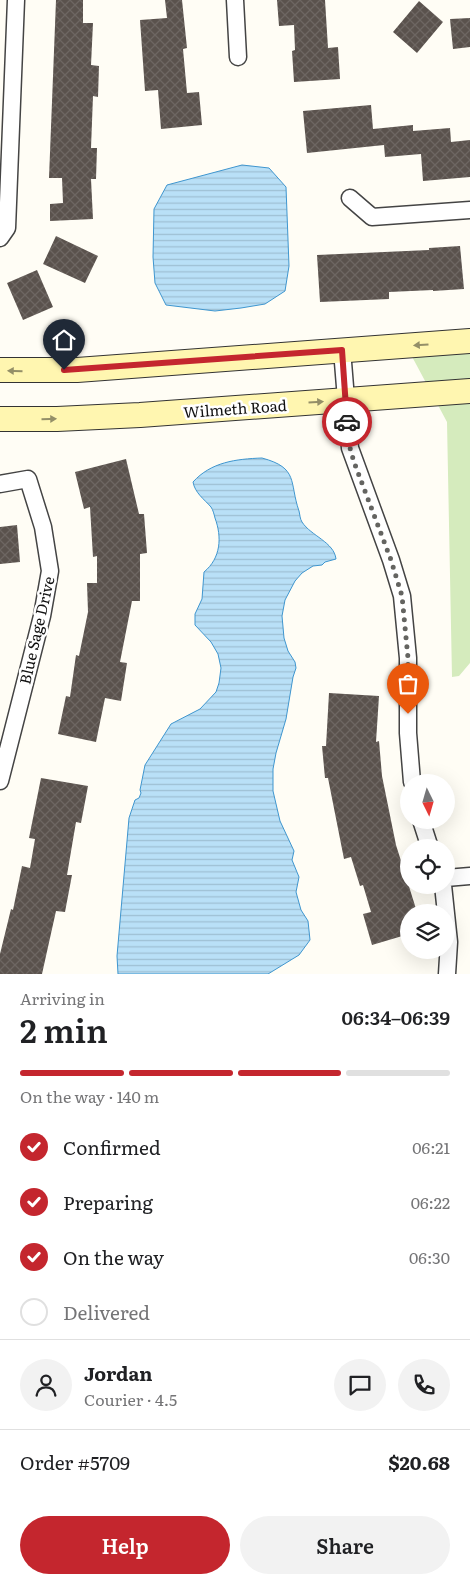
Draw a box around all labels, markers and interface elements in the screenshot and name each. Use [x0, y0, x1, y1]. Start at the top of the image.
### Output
pin [43, 319, 85, 370]
icon: home [50, 326, 78, 354]
one-way arrow [413, 341, 429, 349]
one-way arrow [7, 367, 23, 375]
street label: Wilmeth Road [183, 393, 287, 423]
one-way arrow [308, 397, 324, 405]
courier [322, 397, 372, 447]
icon: car [333, 408, 361, 436]
one-way arrow [41, 415, 57, 423]
street label: Blue Sage Drive [12, 574, 60, 686]
pin [387, 663, 429, 714]
icon: bag [394, 670, 422, 698]
north arrow [400, 774, 455, 829]
map controls [400, 774, 455, 959]
button: locate [400, 839, 455, 894]
button: layers [400, 904, 455, 959]
text: Arriving in [20, 986, 105, 1010]
text: 06:34–06:39 [342, 1003, 450, 1031]
text: 2 min [20, 1005, 108, 1053]
text: On the way · 140 m [20, 1084, 159, 1108]
icon: check [20, 1133, 48, 1161]
text: Confirmed [63, 1133, 161, 1161]
text: 06:21 [412, 1135, 450, 1159]
icon: check [20, 1188, 48, 1216]
text: Preparing [63, 1188, 153, 1216]
text: 06:22 [411, 1190, 450, 1214]
icon: check [20, 1243, 48, 1271]
text: On the way [63, 1243, 164, 1271]
text: 06:30 [409, 1245, 450, 1269]
text: Delivered [63, 1298, 150, 1326]
button: person [20, 1359, 72, 1411]
text: Jordan [84, 1359, 153, 1387]
button: chat [334, 1359, 386, 1411]
button: phone [398, 1359, 450, 1411]
text: Courier · 4.5 [84, 1387, 177, 1411]
text: Order #5709 [20, 1448, 130, 1476]
text: $20.68 [388, 1448, 450, 1476]
button: Help [20, 1516, 230, 1574]
button: Share [240, 1516, 450, 1574]

